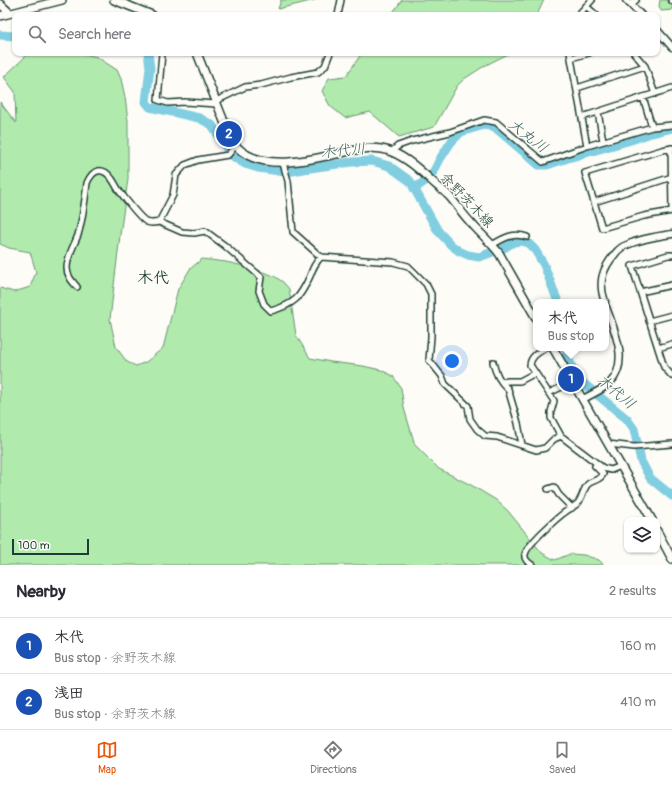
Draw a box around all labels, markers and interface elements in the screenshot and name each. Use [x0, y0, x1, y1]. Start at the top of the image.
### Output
search box [12, 12, 660, 56]
icon: search [26, 23, 48, 45]
text: Search here [58, 25, 131, 44]
water label: 大丸川 [504, 115, 552, 157]
pin: 2 [216, 119, 242, 149]
water label: 木代川 [320, 139, 366, 163]
street label: 余野茨木線 [437, 169, 497, 231]
district label: 木代 [137, 268, 169, 288]
popup [533, 299, 609, 351]
text: 木代 [548, 309, 578, 328]
text: Bus stop [548, 328, 594, 344]
your location [442, 351, 462, 371]
pin: 1 [558, 364, 584, 394]
water label: 木代川 [593, 370, 639, 414]
map controls [624, 517, 660, 553]
button: layers [624, 517, 660, 553]
scale bar [12, 537, 89, 556]
text: 100 m [18, 539, 49, 552]
text: Nearby [16, 581, 65, 602]
text: 2 results [609, 583, 656, 599]
text: 木代 [54, 628, 84, 647]
text: 1 [26, 638, 32, 654]
text: 160 m [620, 638, 656, 654]
text: Bus stop · 余野茨木線 [54, 650, 176, 666]
text: 浅田 [54, 684, 84, 703]
text: 2 [25, 694, 33, 710]
text: 410 m [620, 694, 656, 710]
text: Bus stop · 余野茨木線 [54, 706, 176, 722]
tab: Map [96, 739, 118, 776]
tab: Directions [310, 739, 357, 776]
tab: Saved [549, 739, 576, 776]

